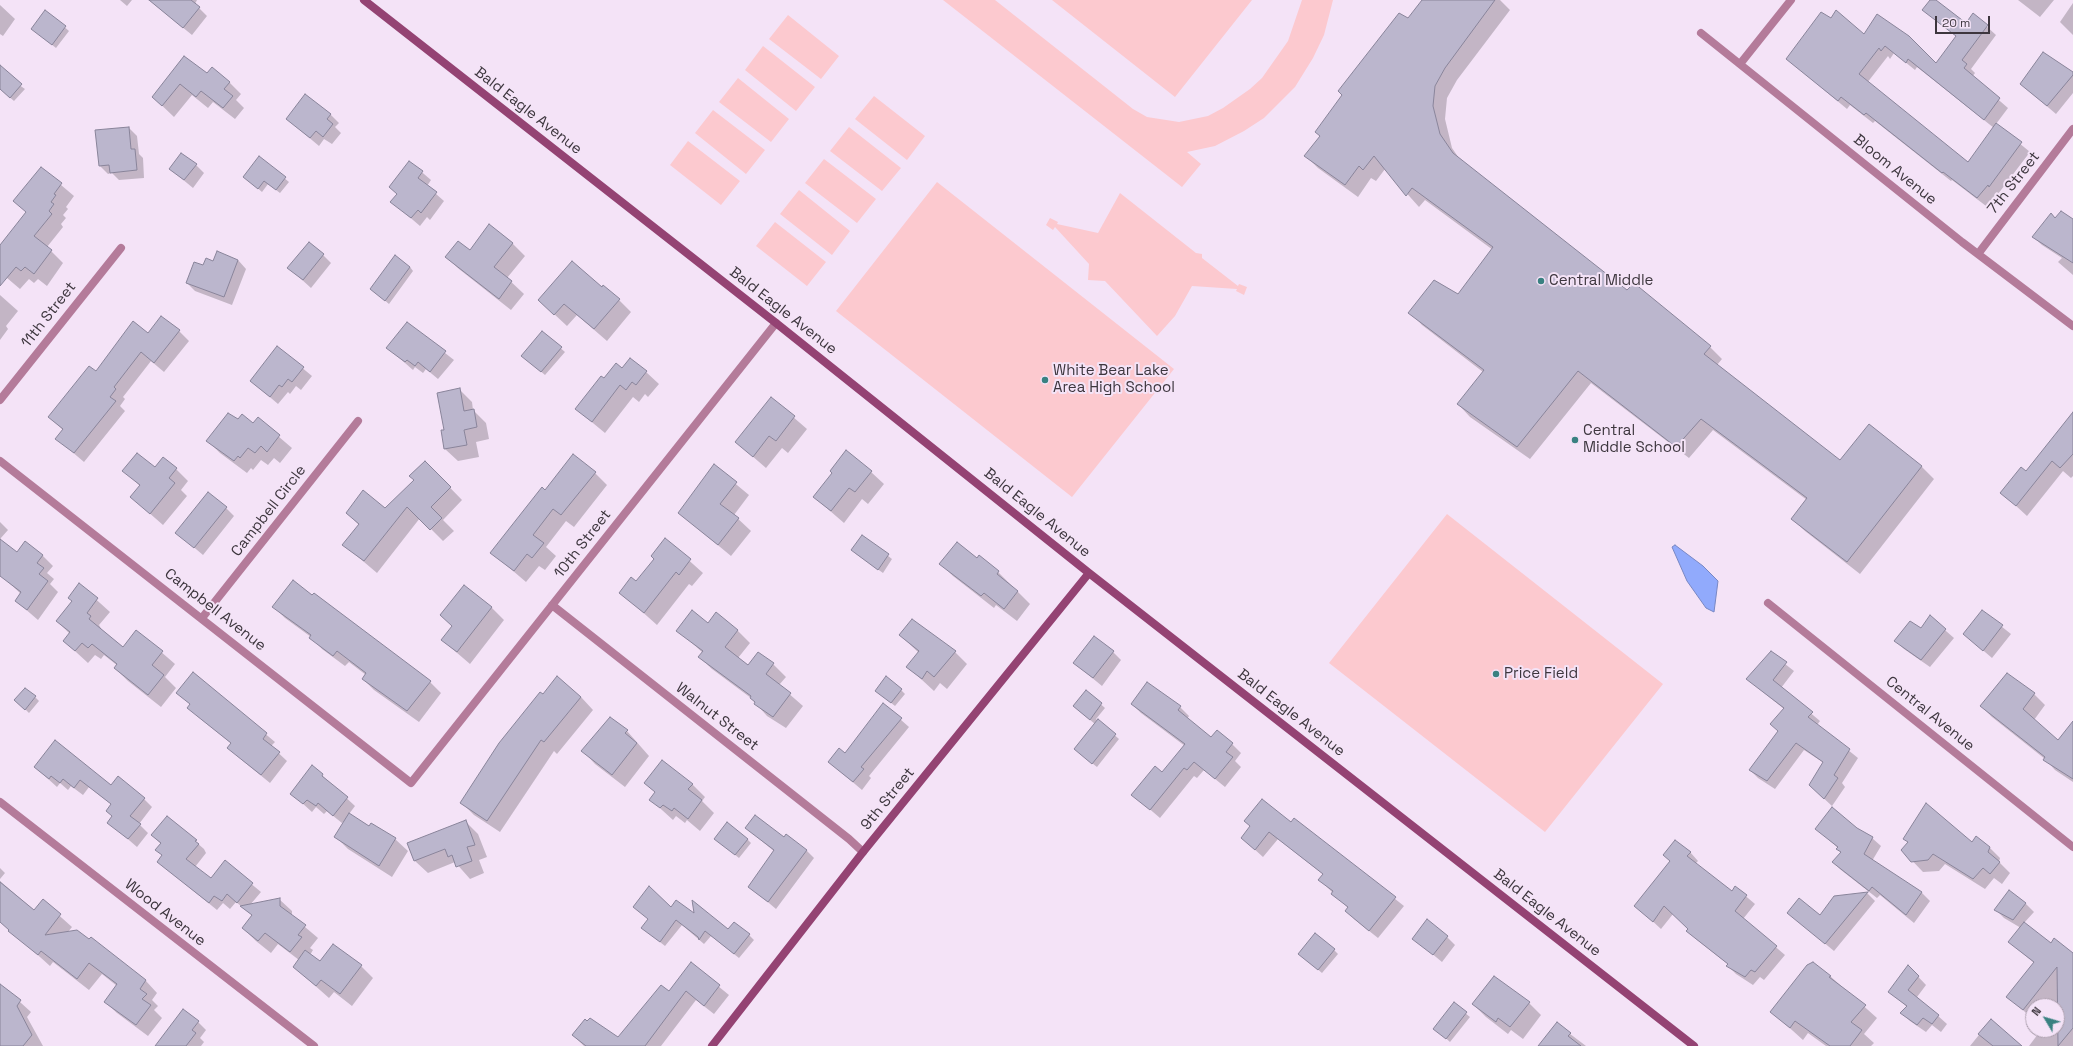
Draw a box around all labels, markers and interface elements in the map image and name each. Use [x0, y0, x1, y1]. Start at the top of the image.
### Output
scale bar [1937, 8, 1992, 34]
text: 20 m [1942, 15, 1970, 31]
street label: Bald Eagle Avenue [471, 63, 585, 159]
street label: Bloom Avenue [1850, 131, 1940, 209]
street label: 7th Street [1984, 148, 2044, 218]
street label: Bald Eagle Avenue [726, 263, 840, 359]
place label: Central Middle [1549, 272, 1653, 290]
marker: Central Middle [1536, 276, 1546, 286]
street label: 11th Street [18, 279, 80, 351]
place label: White Bear Lake Area High School [1053, 362, 1175, 397]
marker: White Bear Lake Area High School [1040, 375, 1050, 385]
place label: Central Middle School [1583, 422, 1685, 457]
marker: Central Middle School [1570, 435, 1580, 445]
street label: Campbell Circle [228, 462, 310, 560]
street label: Bald Eagle Avenue [980, 465, 1094, 561]
street label: 10th Street [551, 506, 615, 582]
street label: Campbell Avenue [161, 565, 269, 655]
street label: Bald Eagle Avenue [1234, 665, 1348, 761]
place label: Price Field [1504, 665, 1578, 683]
marker: Price Field [1491, 669, 1501, 679]
street label: Central Avenue [1882, 673, 1978, 755]
street label: Walnut Street [672, 679, 762, 755]
street label: 9th Street [857, 764, 919, 834]
street label: Bald Eagle Avenue [1490, 865, 1604, 961]
street label: Wood Avenue [121, 876, 209, 950]
north arrow [2025, 998, 2065, 1038]
text: N [2029, 1004, 2044, 1018]

